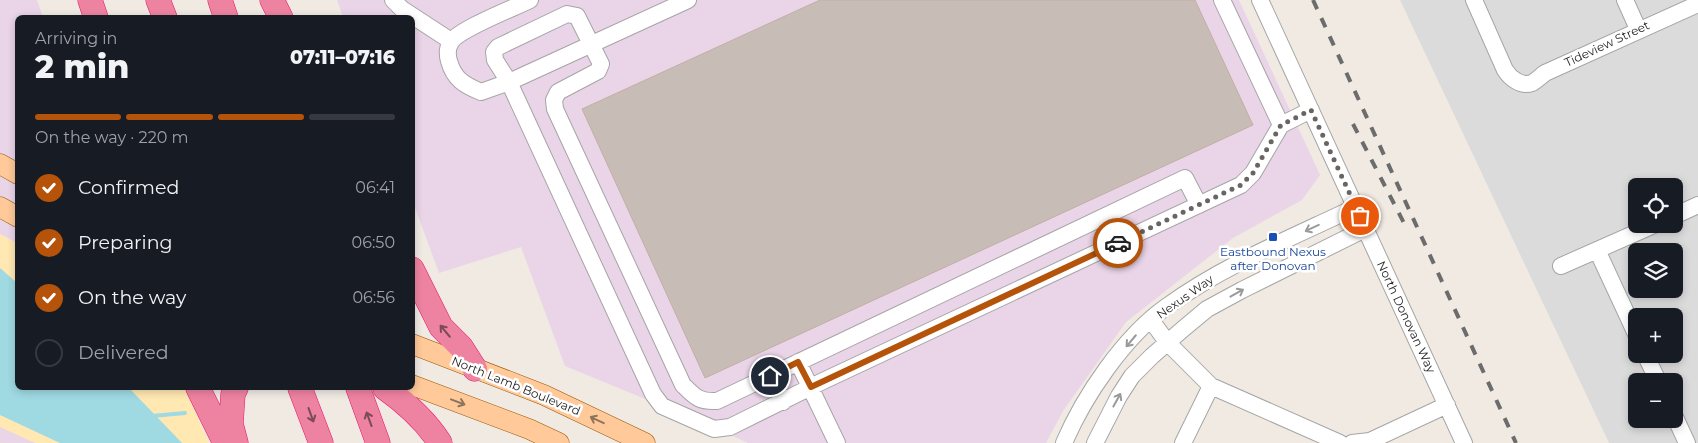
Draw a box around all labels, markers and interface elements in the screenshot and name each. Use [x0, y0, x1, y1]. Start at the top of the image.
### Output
street label: Tideview Street [1562, 17, 1652, 70]
text: Arriving in [35, 29, 117, 48]
text: 07:11–07:16 [290, 46, 395, 69]
text: 2 min [35, 47, 129, 86]
text: On the way · 220 m [35, 128, 188, 147]
icon: check [35, 174, 63, 202]
text: Confirmed [78, 176, 179, 199]
text: 06:41 [355, 178, 395, 197]
map controls [1628, 178, 1683, 428]
button: locate [1628, 178, 1683, 233]
pin [1339, 195, 1381, 237]
icon: bag [1346, 202, 1374, 230]
courier [1093, 218, 1143, 268]
one-way arrow [1305, 224, 1320, 234]
icon: check [35, 229, 63, 257]
icon: car [1104, 229, 1132, 257]
text: Preparing [78, 231, 173, 254]
marker: Eastbound Nexus after Donovan [1267, 231, 1279, 243]
text: 06:50 [352, 233, 395, 252]
button: layers [1628, 243, 1683, 298]
place label: Eastbound Nexus after Donovan [1220, 244, 1326, 273]
street label: North Donovan Way [1374, 258, 1439, 376]
street label: Nexus Way [1153, 271, 1217, 322]
icon: check [35, 284, 63, 312]
text: On the way [78, 286, 186, 309]
one-way arrow [1229, 287, 1243, 297]
text: 06:56 [352, 288, 395, 307]
button: + [1628, 308, 1683, 363]
one-way arrow [439, 325, 450, 338]
one-way arrow [1125, 334, 1136, 347]
text: Delivered [78, 341, 169, 364]
street label: North Lamb Boulevard [450, 353, 583, 418]
pin [749, 355, 791, 397]
icon: home [756, 362, 784, 390]
button: − [1628, 373, 1683, 428]
one-way arrow [1112, 392, 1122, 407]
one-way arrow [450, 398, 465, 407]
one-way arrow [307, 407, 316, 422]
one-way arrow [364, 412, 373, 427]
one-way arrow [590, 415, 605, 424]

